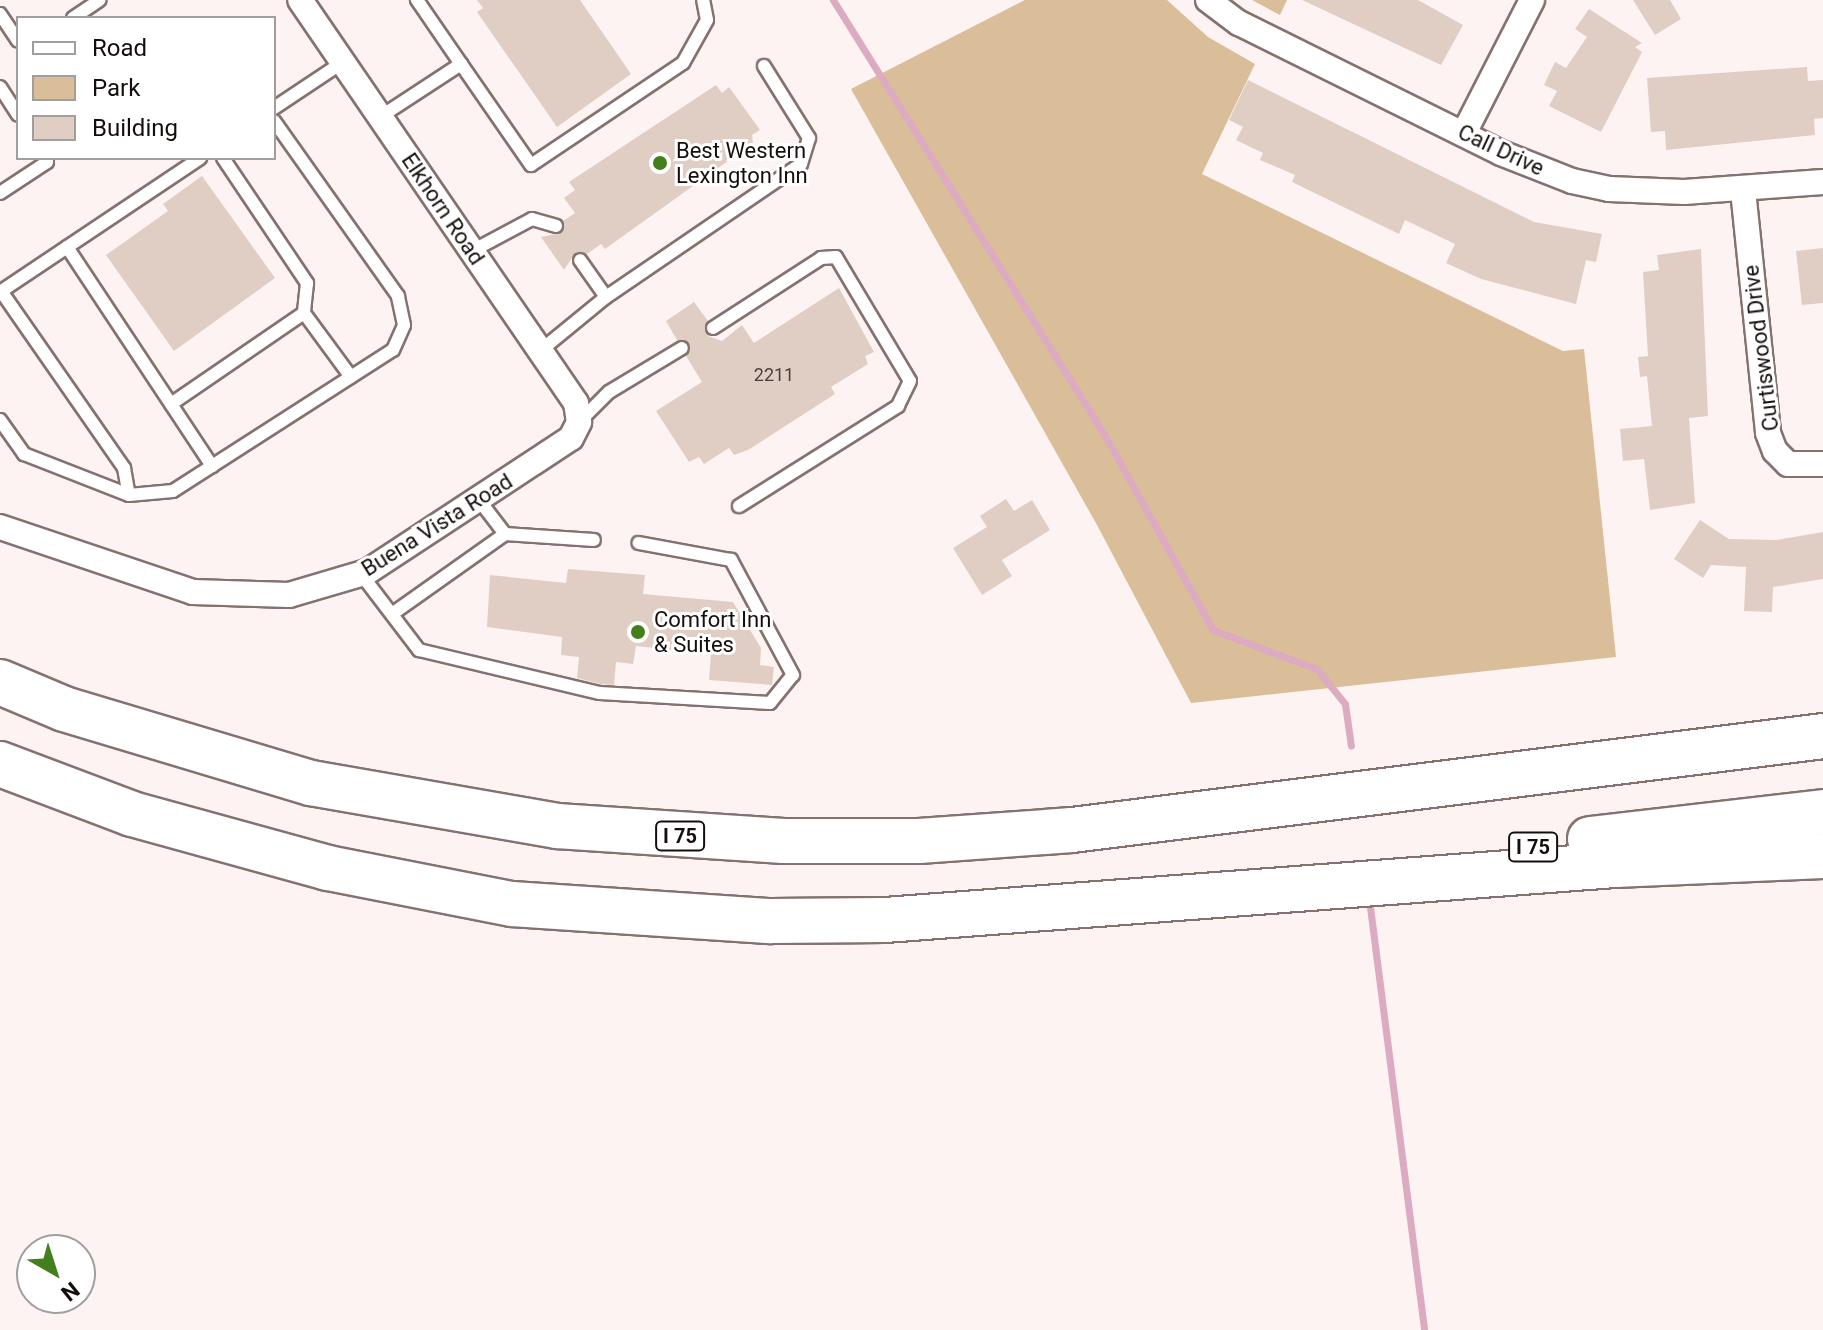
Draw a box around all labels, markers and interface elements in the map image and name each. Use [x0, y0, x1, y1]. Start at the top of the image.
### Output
legend [16, 16, 276, 160]
text: Road [92, 34, 147, 62]
text: Park [92, 74, 140, 102]
text: Building [92, 114, 178, 142]
street label: Call Drive [1454, 119, 1548, 181]
place label: Best Western Lexington Inn [676, 137, 808, 188]
street label: Elkhorn Road [396, 148, 490, 270]
marker: Best Western Lexington Inn [651, 154, 669, 172]
street label: Curtiswood Drive [1738, 263, 1784, 433]
house number: 2211 [754, 364, 794, 386]
street label: Buena Vista Road [357, 468, 517, 582]
place label: Comfort Inn & Suites [654, 606, 771, 658]
marker: Comfort Inn & Suites [629, 623, 647, 641]
road number: I 75 [654, 820, 706, 852]
road number: I 75 [1507, 831, 1559, 863]
north arrow [16, 1234, 96, 1314]
text: N [56, 1277, 84, 1306]

